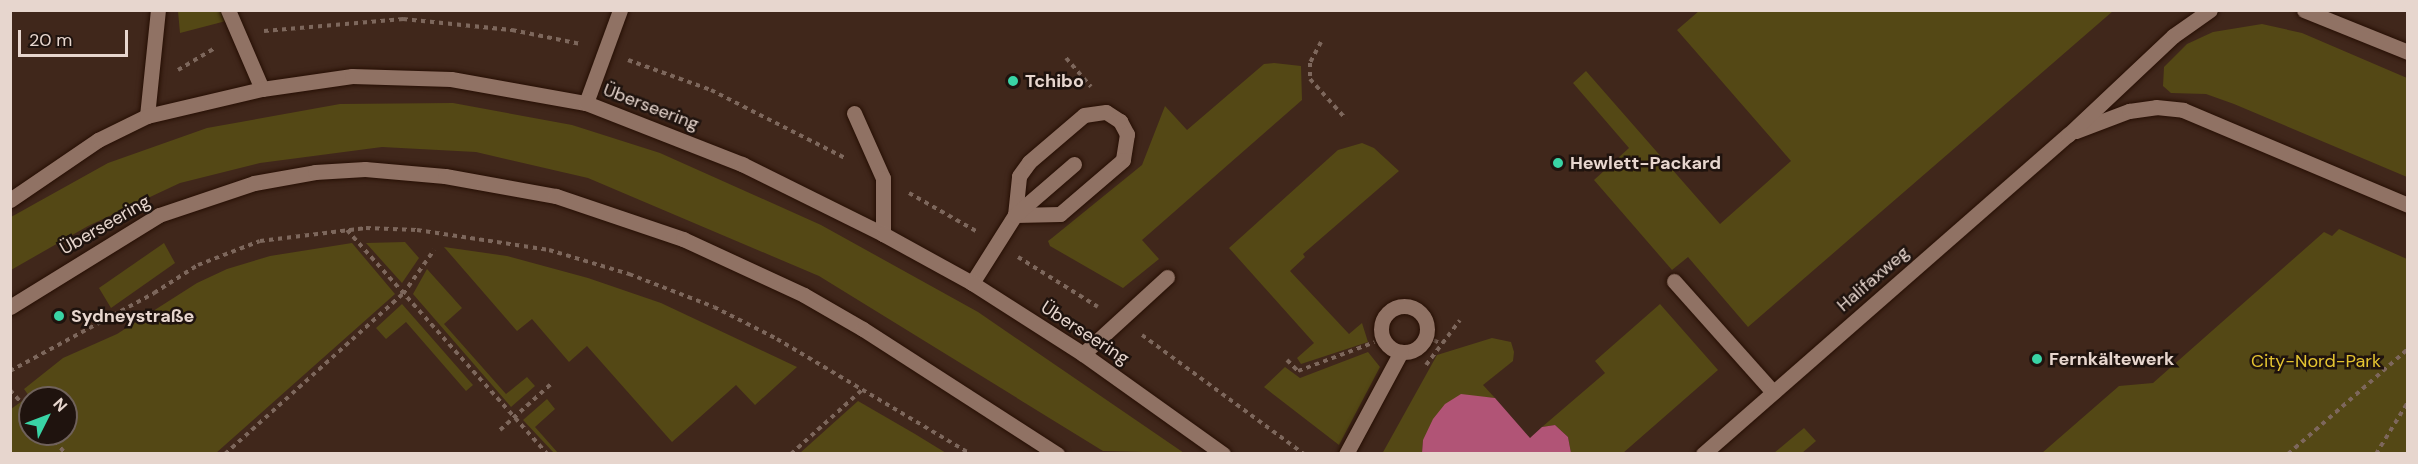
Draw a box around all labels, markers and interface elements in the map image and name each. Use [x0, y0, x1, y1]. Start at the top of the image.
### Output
scale bar [21, 18, 130, 56]
text: 20 m [29, 28, 72, 52]
place label: Tchibo [1025, 70, 1084, 92]
marker: Tchibo [1006, 74, 1020, 88]
street label: Überseering [600, 79, 702, 135]
place label: Hewlett-Packard [1570, 152, 1721, 174]
marker: Hewlett-Packard [1551, 156, 1565, 170]
street label: Überseering [56, 190, 154, 260]
street label: Halifaxweg [1833, 242, 1913, 316]
street label: Überseering [1037, 296, 1133, 370]
place label: Sydneystraße [71, 305, 194, 327]
marker: Sydneystraße [52, 309, 66, 323]
place label: Fernkältewerk [2049, 348, 2174, 370]
park label: City-Nord-Park [2251, 350, 2381, 372]
marker: Fernkältewerk [2030, 352, 2044, 366]
north arrow [18, 386, 78, 446]
text: N [49, 394, 72, 416]

